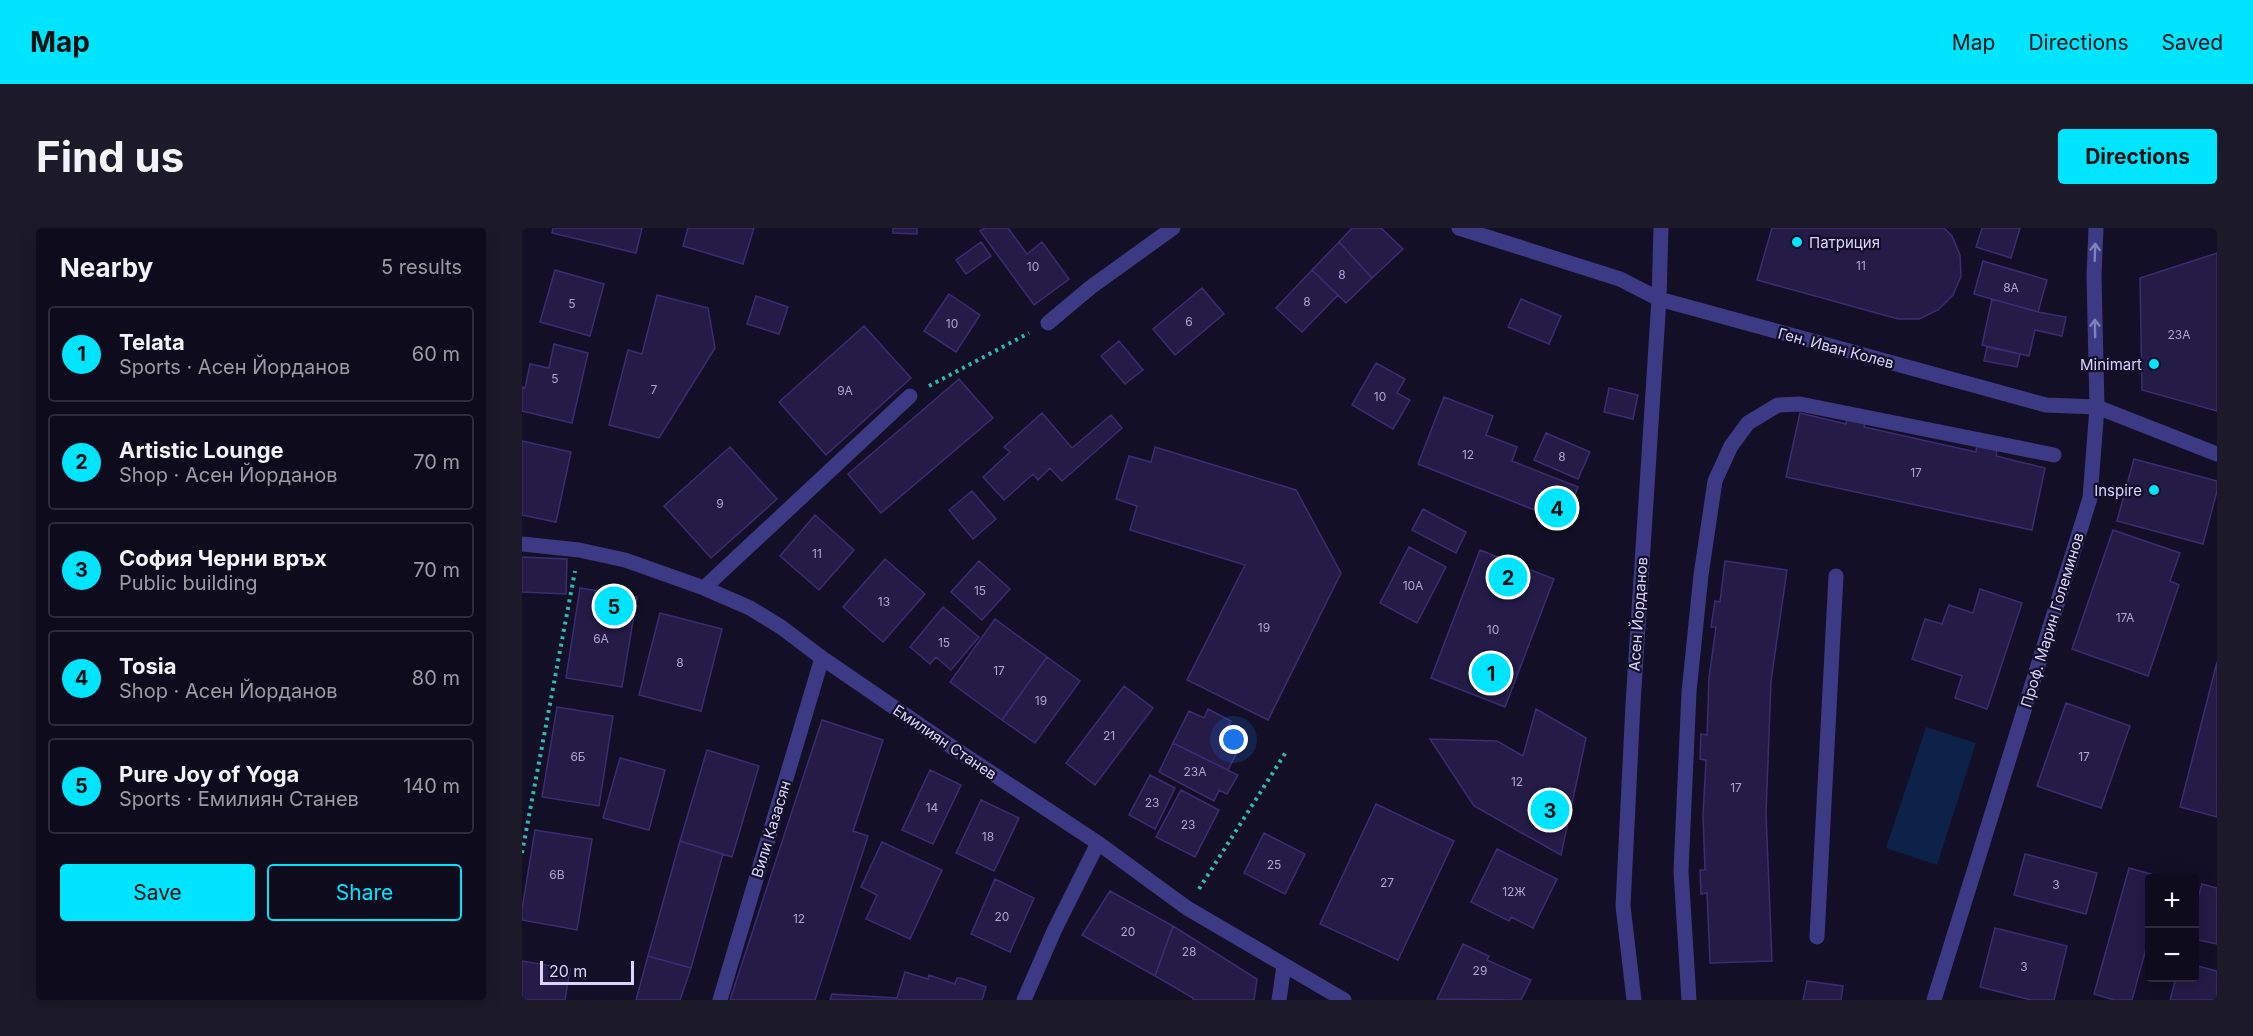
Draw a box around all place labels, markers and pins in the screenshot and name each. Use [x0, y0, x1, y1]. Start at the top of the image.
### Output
place label: Патриция [1809, 233, 1880, 252]
marker: Патриция [1790, 235, 1804, 249]
place label: Minimart [2080, 355, 2142, 374]
marker: Minimart [2147, 357, 2161, 371]
place label: Inspire [2094, 481, 2142, 500]
marker: Inspire [2147, 483, 2161, 497]
pin: 4 [1538, 486, 1576, 530]
pin: 2 [1488, 554, 1528, 600]
pin: 5 [594, 584, 634, 628]
pin: 1 [1472, 650, 1510, 696]
pin: 3 [1530, 788, 1570, 832]

